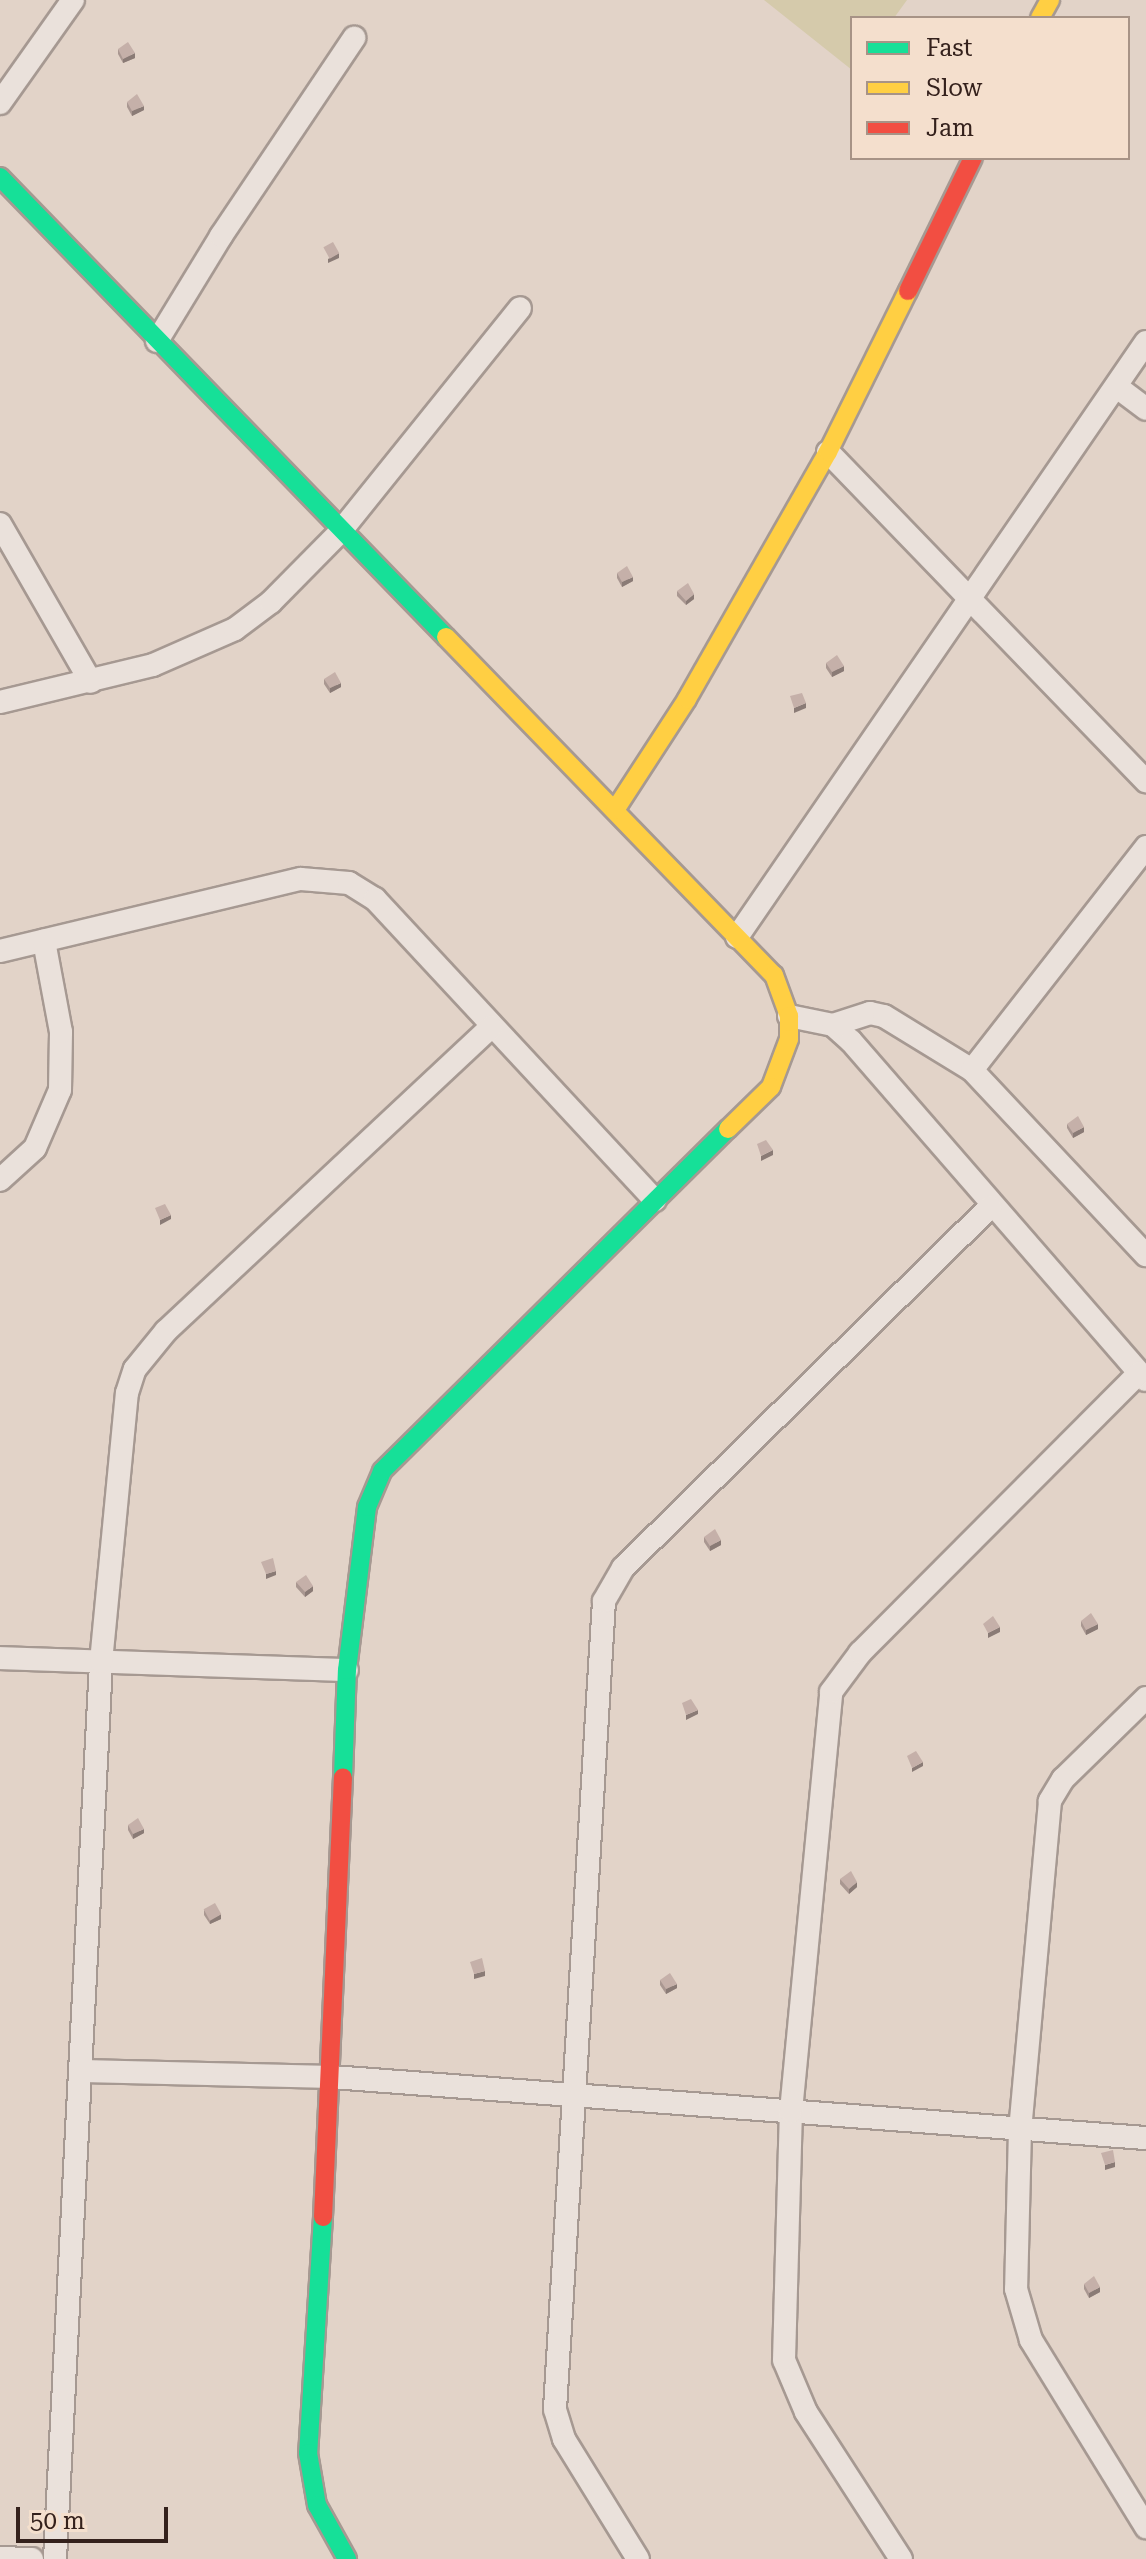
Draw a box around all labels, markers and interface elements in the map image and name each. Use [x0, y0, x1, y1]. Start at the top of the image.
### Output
legend [850, 16, 1130, 160]
text: Fast [926, 34, 973, 62]
text: Slow [926, 74, 982, 102]
text: Jam [926, 114, 974, 142]
scale bar [20, 2491, 172, 2541]
text: 50 m [30, 2507, 85, 2535]

